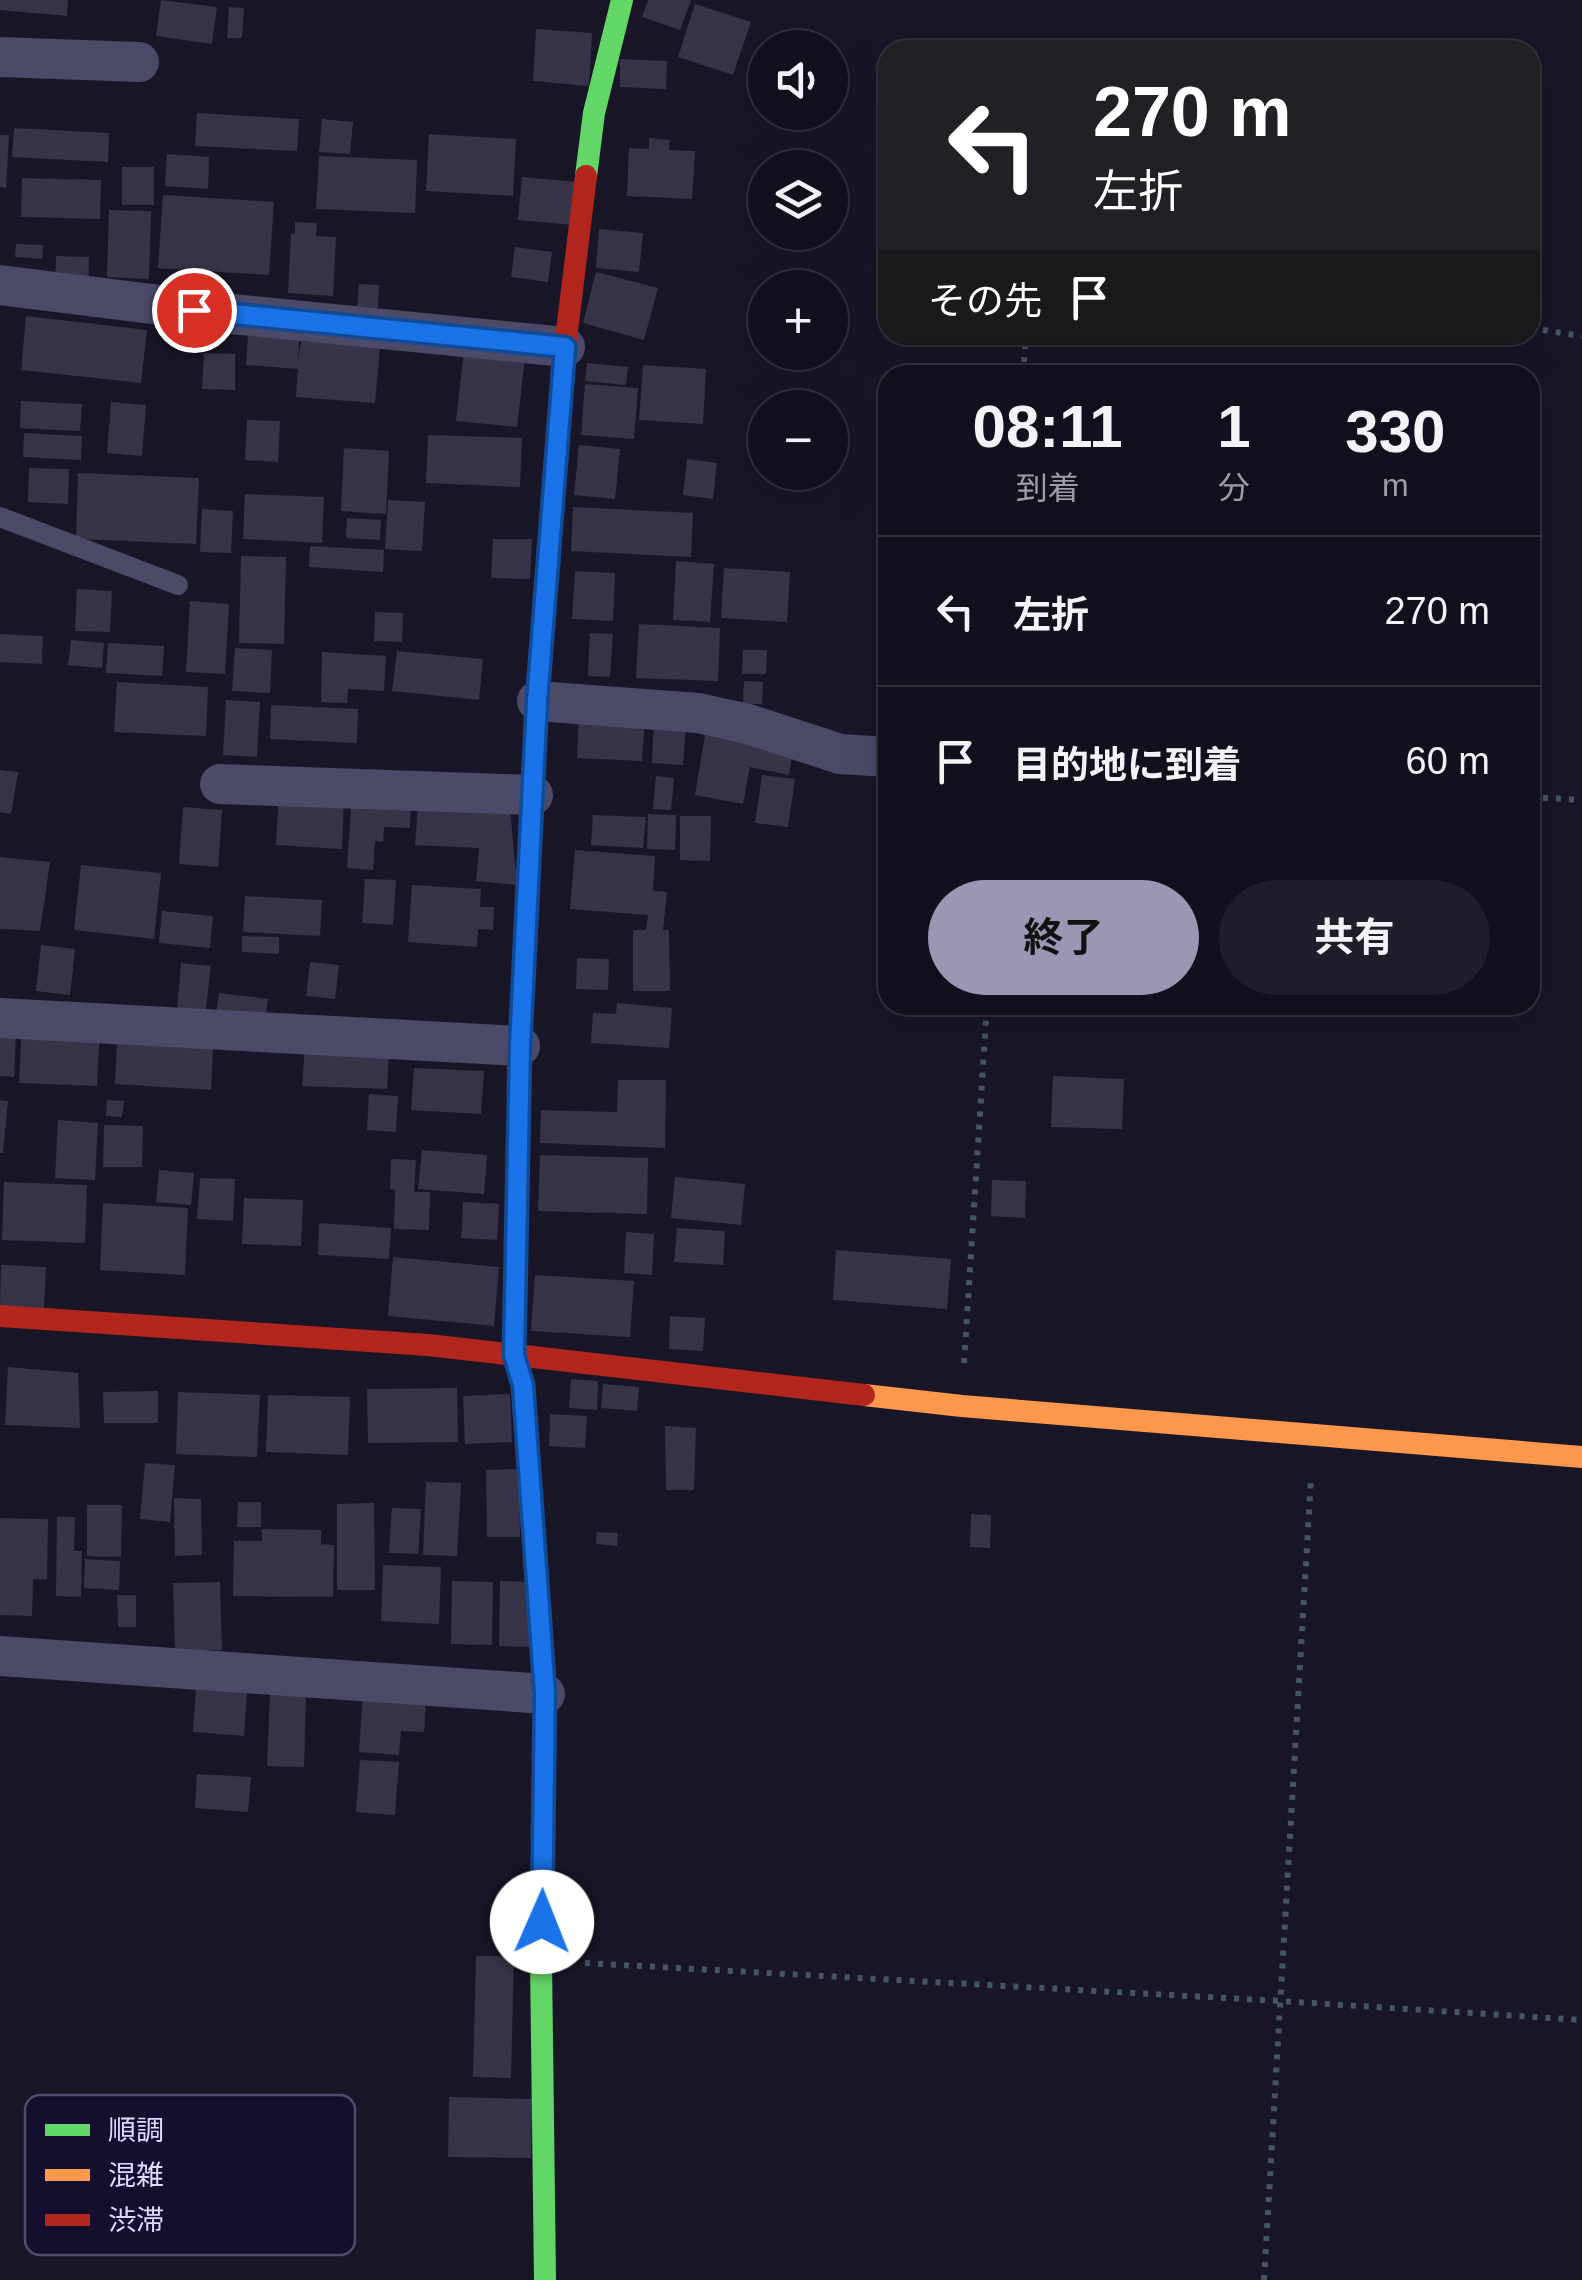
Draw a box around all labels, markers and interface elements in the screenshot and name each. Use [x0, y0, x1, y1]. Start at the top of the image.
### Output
map controls [748, 30, 848, 490]
button: sound [748, 30, 848, 130]
text: 270 m [1093, 73, 1291, 151]
icon: left [928, 80, 1058, 210]
button: layers [748, 150, 848, 250]
text: 左折 [1093, 166, 1183, 217]
pin [152, 268, 237, 353]
button: + [748, 270, 848, 370]
icon: arrive [1062, 270, 1117, 325]
text: その先 [928, 280, 1042, 322]
icon: arrive [167, 283, 222, 338]
button: − [748, 390, 848, 490]
text: 08:11 [973, 393, 1123, 460]
text: 1 [1217, 393, 1251, 460]
text: 330 [1345, 398, 1445, 465]
text: m [1382, 467, 1409, 503]
text: 到着 [1016, 470, 1080, 506]
text: 分 [1218, 470, 1250, 506]
icon: left [928, 584, 983, 639]
text: 270 m [1384, 590, 1490, 632]
text: 左折 [1013, 594, 1089, 636]
icon: arrive [928, 734, 983, 789]
text: 60 m [1406, 740, 1490, 782]
text: 目的地に到着 [1013, 744, 1241, 786]
button: 終了 [928, 880, 1199, 995]
button: 共有 [1219, 880, 1490, 995]
position arrow [490, 1870, 594, 1974]
legend [25, 2095, 355, 2255]
text: 順調 [108, 2115, 164, 2146]
text: 混雑 [108, 2160, 164, 2191]
text: 渋滞 [108, 2205, 164, 2236]

